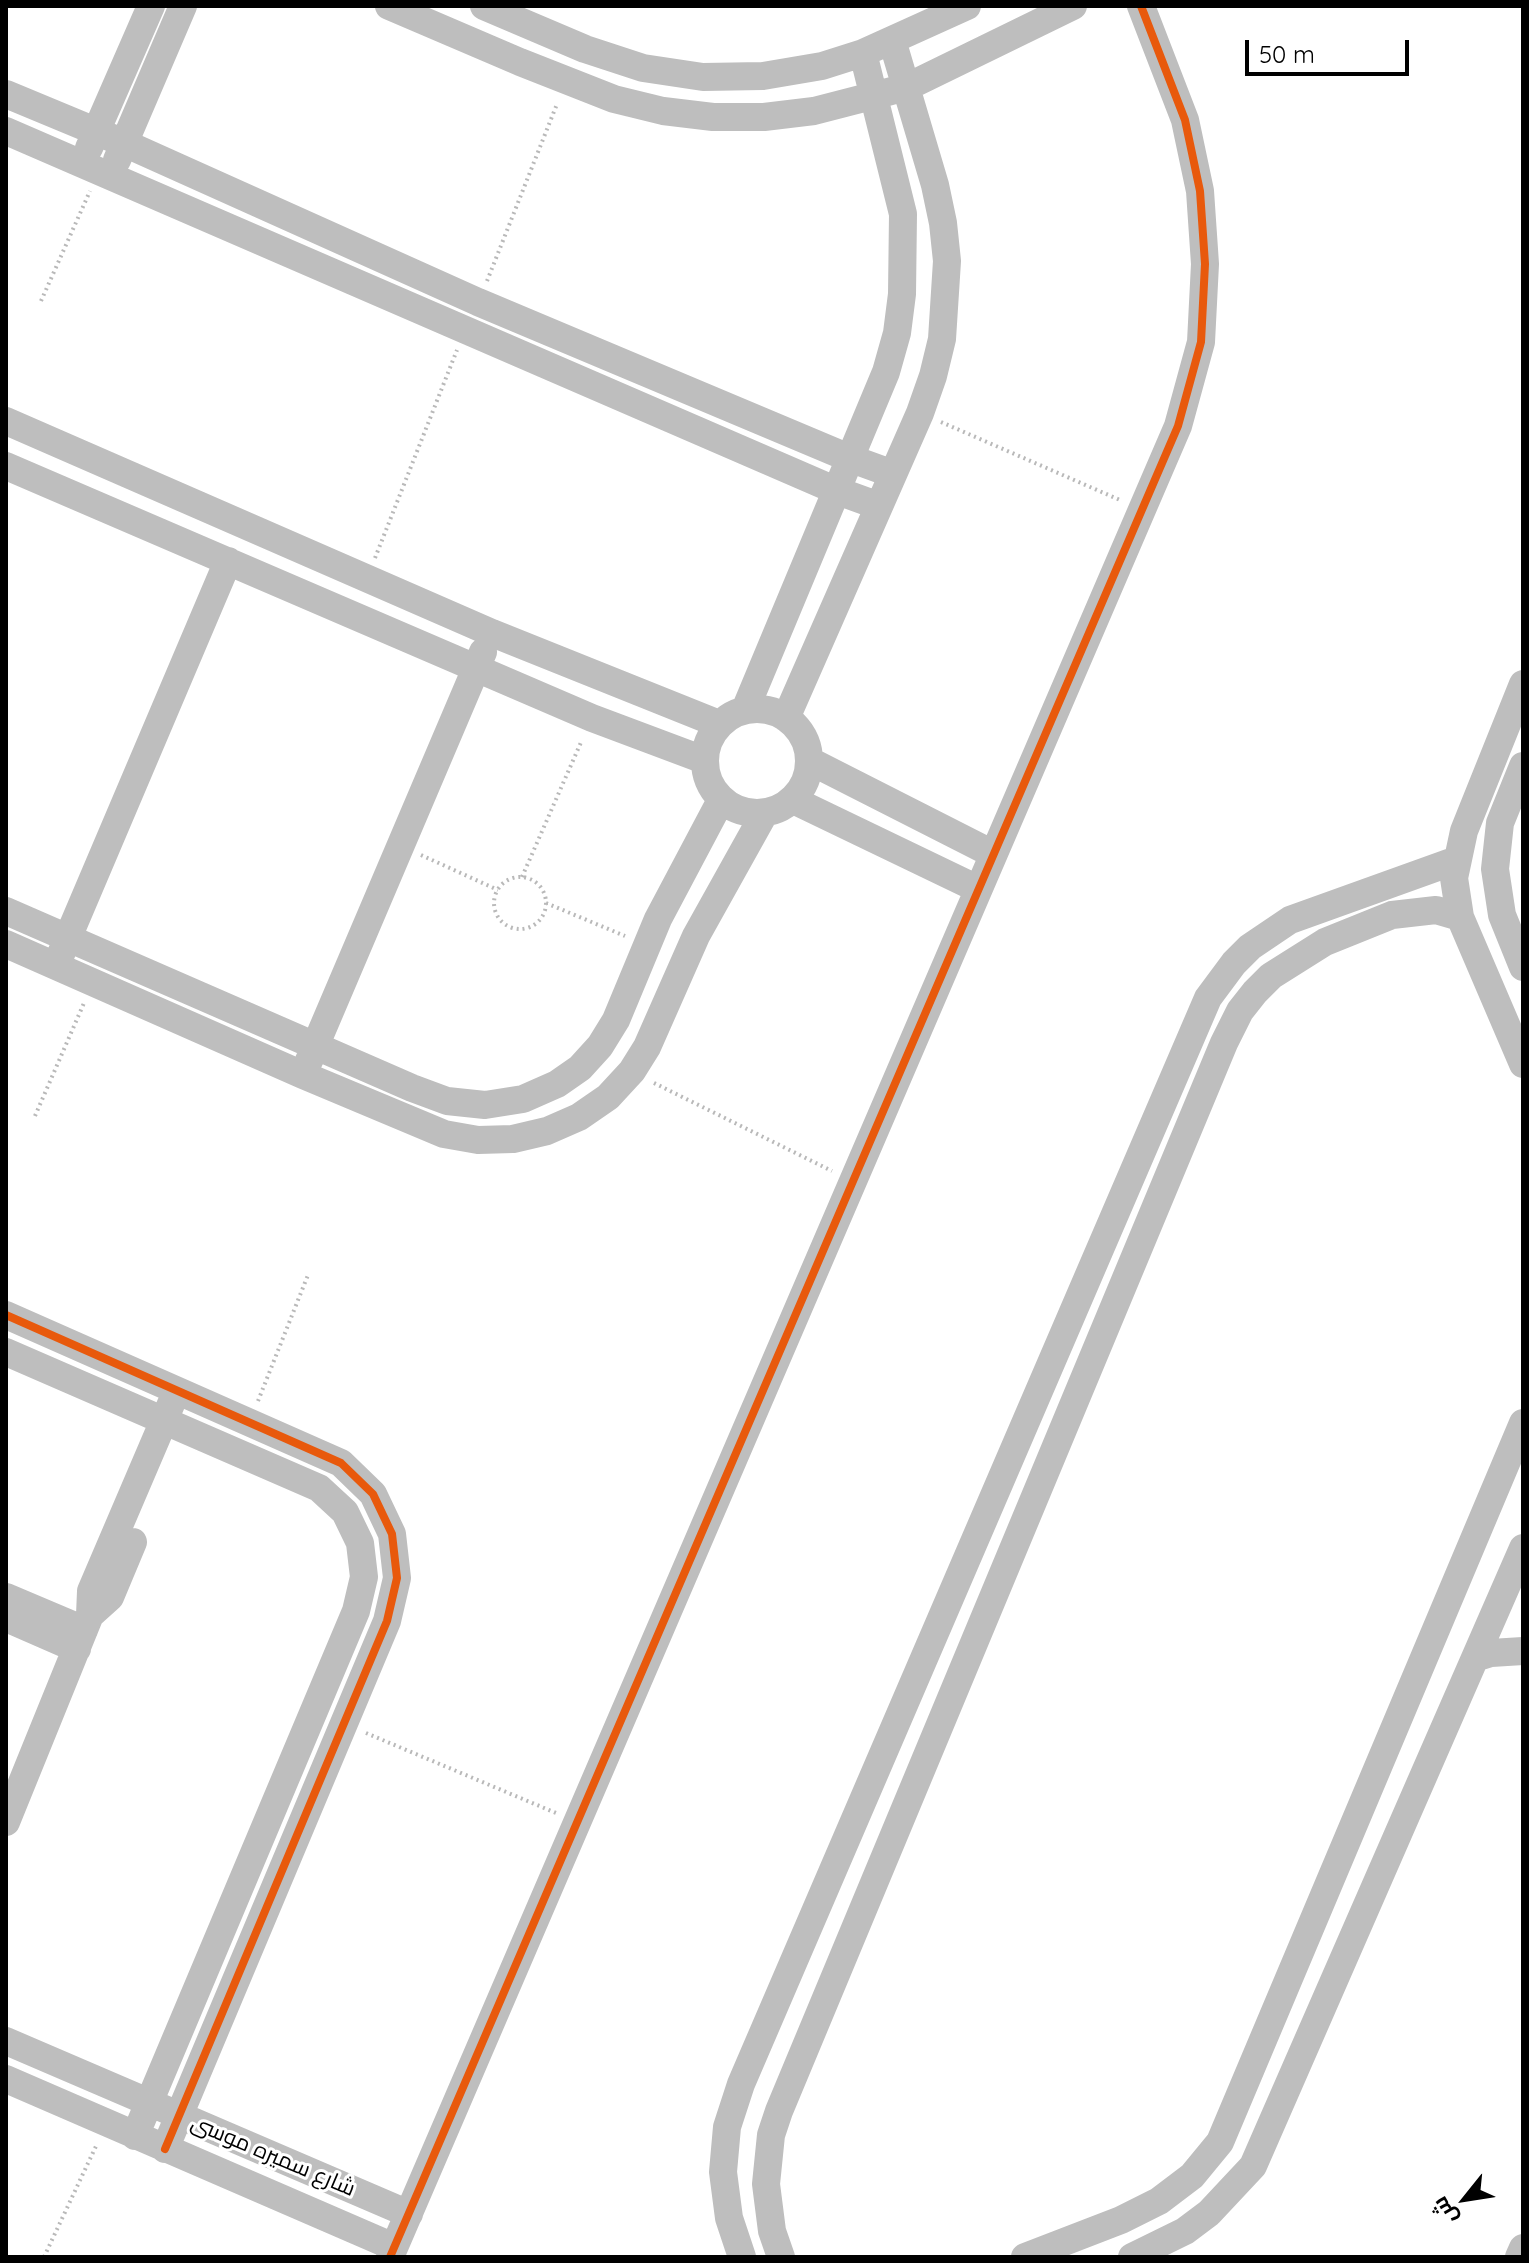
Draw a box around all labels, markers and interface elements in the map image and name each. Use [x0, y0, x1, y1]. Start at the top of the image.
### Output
scale bar [1249, 24, 1413, 74]
text: 50 m [1259, 39, 1315, 69]
street label: شارع سميره موسى [187, 2109, 359, 2203]
north arrow [1425, 2159, 1505, 2239]
text: ش [1425, 2192, 1463, 2230]

